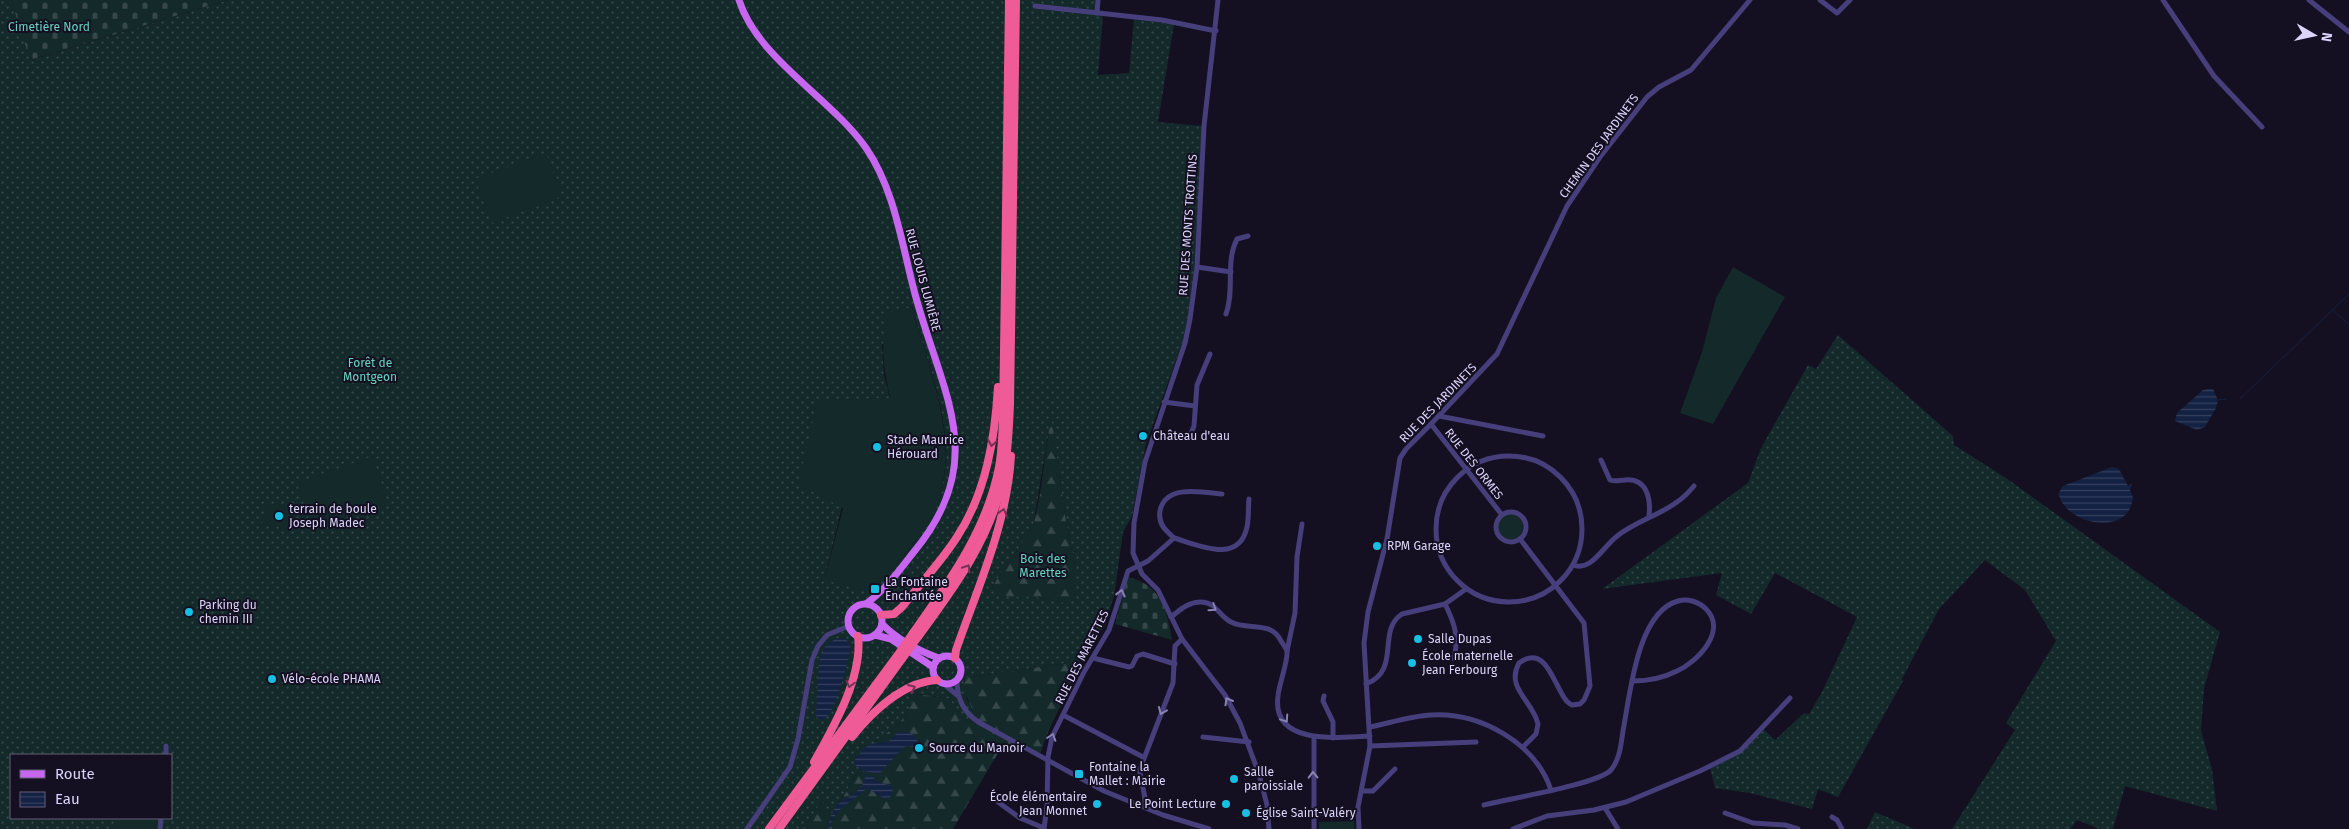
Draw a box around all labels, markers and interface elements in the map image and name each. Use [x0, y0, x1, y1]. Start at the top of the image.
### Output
north arrow [2289, 10, 2339, 60]
park label: Cimetière Nord [8, 20, 90, 34]
text: N [2317, 31, 2335, 43]
street label: CHEMIN DES JARDINETS [1556, 91, 1642, 201]
street label: RUE DES MONTS TROTTINS [1176, 153, 1200, 296]
street label: RUE LOUIS LUMIÈRE [902, 227, 944, 333]
park label: Forêt de Montgeon [343, 356, 397, 384]
street label: RUE DES JARDINETS [1397, 360, 1480, 446]
street label: RUE DES ORMES [1442, 426, 1506, 503]
place label: Château d'eau [1153, 429, 1230, 443]
marker: Château d'eau [1137, 430, 1149, 442]
place label: Stade Maurice Hérouard [887, 433, 964, 461]
one-way arrow [988, 439, 998, 447]
marker: Stade Maurice Hérouard [871, 441, 883, 453]
place label: terrain de boule Joseph Madec [289, 502, 377, 530]
one-way arrow [997, 508, 1008, 517]
marker: terrain de boule Joseph Madec [273, 510, 285, 522]
place label: RPM Garage [1387, 539, 1451, 553]
marker: RPM Garage [1371, 540, 1383, 552]
park label: Bois des Marettes [1019, 552, 1067, 580]
one-way arrow [960, 565, 970, 574]
place label: La Fontaine Enchantée [885, 575, 948, 603]
marker: La Fontaine Enchantée [869, 583, 881, 595]
one-way arrow [1116, 589, 1126, 597]
place label: Parking du chemin III [199, 598, 257, 626]
one-way arrow [1208, 601, 1217, 611]
marker: Parking du chemin III [183, 606, 195, 618]
street label: RUE DES MARETTES [1052, 607, 1112, 706]
place label: Salle Dupas [1428, 632, 1492, 646]
marker: Salle Dupas [1412, 633, 1424, 645]
place label: École maternelle Jean Ferbourg [1422, 648, 1513, 677]
marker: École maternelle Jean Ferbourg [1406, 657, 1418, 669]
place label: Vélo-école PHAMA [282, 672, 381, 686]
marker: Vélo-école PHAMA [266, 673, 278, 685]
one-way arrow [846, 679, 856, 688]
one-way arrow [907, 684, 916, 695]
one-way arrow [1224, 697, 1234, 706]
one-way arrow [1158, 706, 1168, 714]
one-way arrow [1278, 714, 1288, 723]
one-way arrow [1047, 733, 1057, 742]
place label: Source du Manoir [929, 741, 1025, 755]
marker: Source du Manoir [913, 742, 925, 754]
legend [10, 754, 172, 819]
place label: Fontaine la Mallet : Mairie [1089, 760, 1166, 788]
text: Route [55, 765, 95, 783]
place label: Sallle paroissiale [1244, 765, 1303, 793]
marker: Fontaine la Mallet : Mairie [1073, 768, 1085, 780]
one-way arrow [1308, 771, 1318, 778]
marker: Sallle paroissiale [1228, 773, 1240, 785]
place label: École élémentaire Jean Monnet [990, 789, 1088, 818]
text: Eau [55, 790, 80, 808]
place label: Le Point Lecture [1129, 797, 1216, 811]
marker: École élémentaire Jean Monnet [1091, 798, 1103, 810]
marker: Le Point Lecture [1220, 798, 1232, 810]
place label: Église Saint-Valéry [1256, 805, 1356, 820]
marker: Église Saint-Valéry [1240, 807, 1252, 819]

